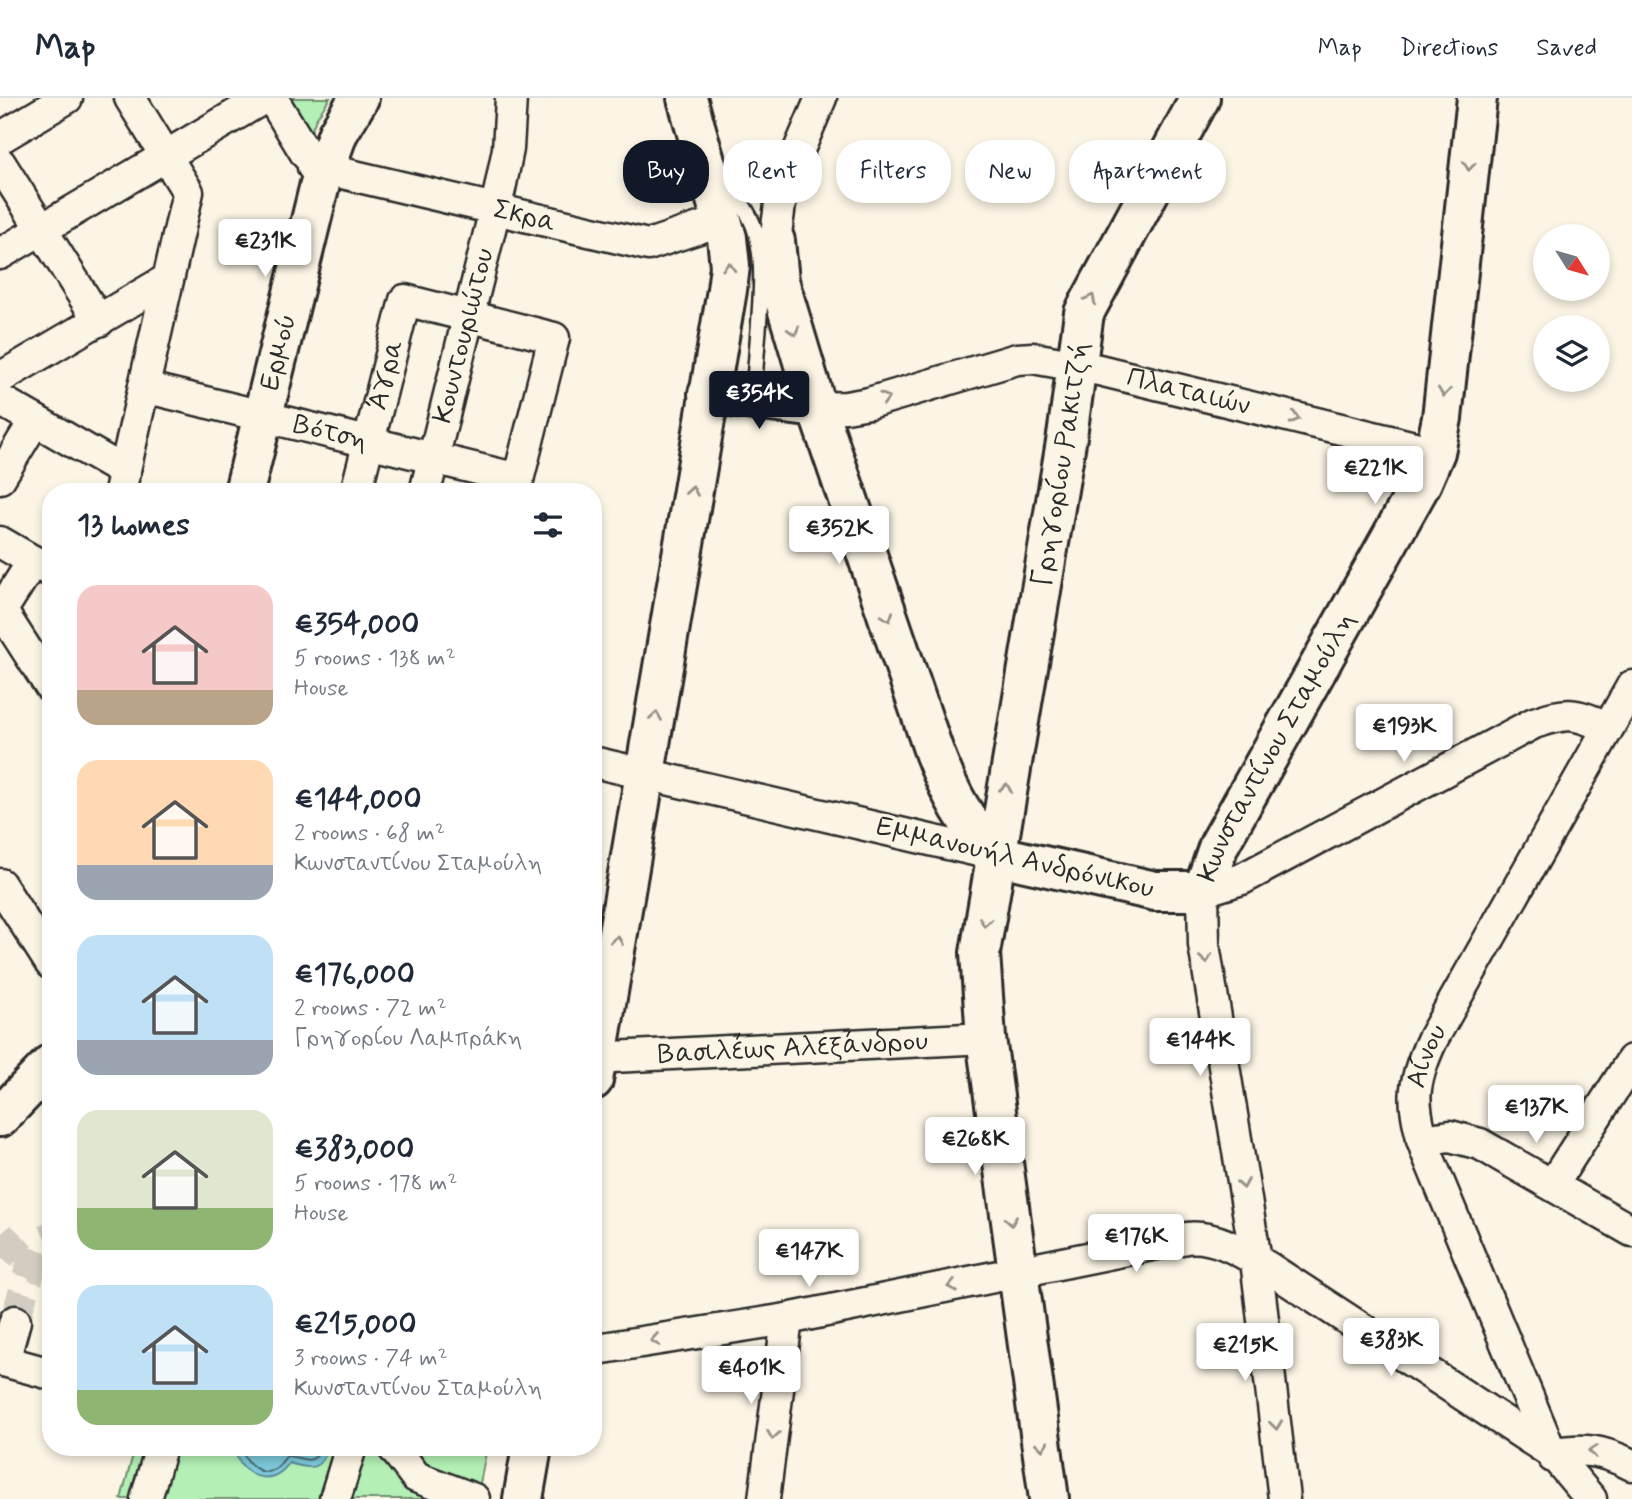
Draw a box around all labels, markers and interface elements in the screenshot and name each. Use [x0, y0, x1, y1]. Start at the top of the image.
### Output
text: Map [35, 26, 95, 70]
text: Map [1318, 33, 1362, 64]
text: Directions [1400, 33, 1498, 64]
text: Saved [1536, 33, 1597, 64]
chip: Buy [623, 140, 709, 203]
chip: Rent [723, 140, 822, 203]
chip: Filters [836, 140, 951, 203]
chip: New [965, 140, 1055, 203]
chip: Apartment [1069, 140, 1226, 203]
one-way arrow [1462, 160, 1477, 171]
street label: Σκρα [489, 191, 560, 241]
pin: €231K [216, 220, 314, 279]
north arrow [1533, 224, 1610, 301]
map controls [1533, 224, 1610, 392]
text: €231K [234, 227, 296, 257]
street label: Κουντουριώτου [424, 244, 503, 427]
one-way arrow [721, 261, 736, 272]
one-way arrow [1082, 293, 1096, 306]
street label: Ερμού [251, 310, 306, 394]
button: layers [1533, 315, 1610, 392]
one-way arrow [786, 324, 800, 336]
street label: Άγρα [359, 336, 413, 414]
street label: Γρηγορίου Ρακιτζή [1024, 340, 1098, 589]
street label: Πλαταιών [1123, 359, 1254, 425]
pin: €354K [710, 372, 808, 431]
text: €354K [725, 379, 793, 409]
one-way arrow [1437, 386, 1452, 398]
one-way arrow [878, 392, 890, 407]
street label: Βότση [289, 406, 372, 460]
one-way arrow [1289, 410, 1301, 424]
pin: €221K [1326, 446, 1424, 506]
text: €221K [1343, 454, 1407, 484]
one-way arrow [684, 485, 699, 497]
text: 13 homes [77, 506, 190, 545]
icon: filters [529, 506, 567, 544]
pin: €352K [790, 506, 888, 566]
text: €352K [805, 514, 873, 544]
text: €354,000 [294, 605, 419, 644]
street label: Κωνσταντίνου Σταμούλη [1189, 605, 1364, 887]
one-way arrow [880, 610, 894, 622]
icon: home [133, 613, 217, 697]
text: 5 rooms · 138 m² [294, 644, 456, 674]
text: House [294, 674, 348, 704]
pin: €193K [1355, 704, 1453, 764]
one-way arrow [648, 710, 663, 722]
text: €193K [1372, 712, 1436, 742]
text: €144,000 [294, 780, 421, 819]
one-way arrow [998, 782, 1013, 794]
icon: home [133, 788, 217, 872]
street label: Εμμανουήλ Ανδρόνικου [873, 808, 1157, 908]
text: 2 rooms · 68 m² [294, 819, 445, 849]
text: Κωνσταντίνου Σταμούλη [294, 849, 542, 879]
one-way arrow [977, 916, 992, 928]
one-way arrow [609, 934, 624, 946]
one-way arrow [1198, 954, 1213, 965]
text: €176,000 [294, 955, 415, 994]
icon: home [133, 963, 217, 1047]
text: 2 rooms · 72 m² [294, 994, 447, 1024]
street label: Αίνου [1398, 1017, 1456, 1092]
pin: €144K [1151, 1018, 1249, 1078]
street label: Βασιλέως Αλεξάνδρου [657, 1022, 929, 1073]
text: Γρηγορίου Λαμπράκη [294, 1024, 522, 1054]
text: €144K [1165, 1026, 1235, 1056]
pin: €137K [1487, 1086, 1585, 1145]
text: €137K [1504, 1093, 1568, 1123]
pin: €268K [926, 1118, 1024, 1177]
text: €268K [941, 1125, 1009, 1155]
text: €383,000 [294, 1130, 414, 1169]
icon: home [133, 1138, 217, 1222]
text: 5 rooms · 178 m² [294, 1169, 457, 1199]
one-way arrow [1235, 1178, 1250, 1190]
text: House [294, 1199, 348, 1229]
pin: €176K [1087, 1214, 1185, 1274]
one-way arrow [1004, 1215, 1019, 1227]
text: €176K [1104, 1222, 1168, 1252]
pin: €147K [760, 1230, 858, 1289]
text: €147K [775, 1237, 843, 1267]
one-way arrow [946, 1277, 958, 1292]
text: €215,000 [294, 1305, 416, 1344]
icon: home [133, 1313, 217, 1397]
pin: €383K [1342, 1318, 1440, 1378]
pin: €215K [1196, 1324, 1294, 1383]
text: €383K [1359, 1326, 1423, 1356]
text: €215K [1212, 1331, 1278, 1361]
one-way arrow [650, 1332, 661, 1347]
text: 3 rooms · 74 m² [294, 1344, 448, 1374]
pin: €401K [702, 1346, 800, 1406]
text: €401K [718, 1354, 784, 1384]
text: Κωνσταντίνου Σταμούλη [294, 1374, 542, 1404]
one-way arrow [1268, 1420, 1283, 1431]
one-way arrow [765, 1429, 780, 1441]
one-way arrow [1035, 1440, 1050, 1452]
one-way arrow [1587, 1444, 1599, 1459]

